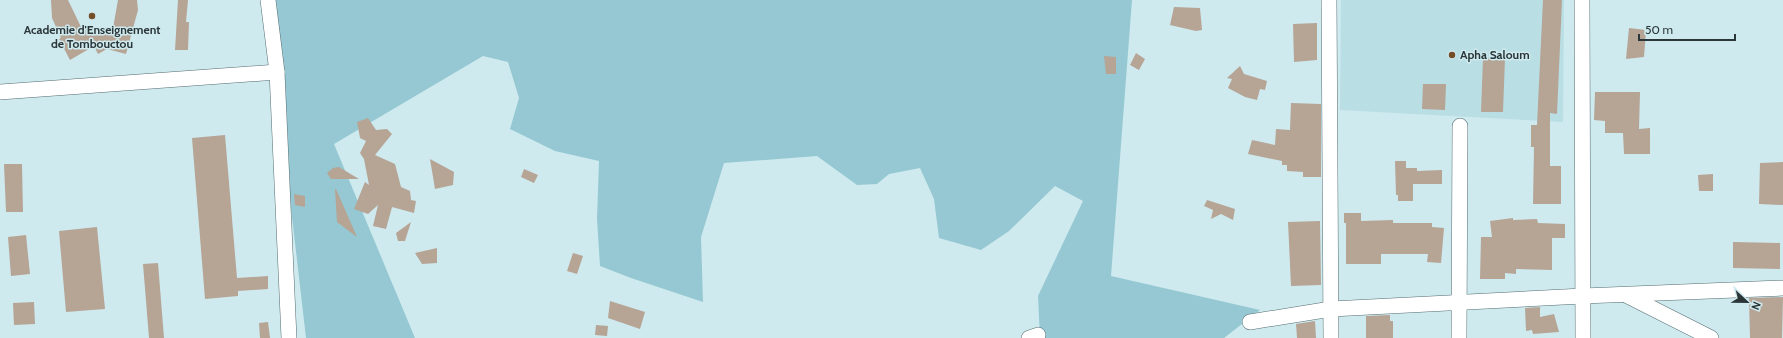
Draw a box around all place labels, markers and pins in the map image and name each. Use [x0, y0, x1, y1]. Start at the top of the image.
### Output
marker: Academie d'Enseignement de Tombouctou [87, 11, 97, 21]
place label: Academie d'Enseignement de Tombouctou [24, 22, 160, 51]
place label: Apha Saloum [1460, 47, 1530, 62]
marker: Apha Saloum [1447, 50, 1457, 60]

